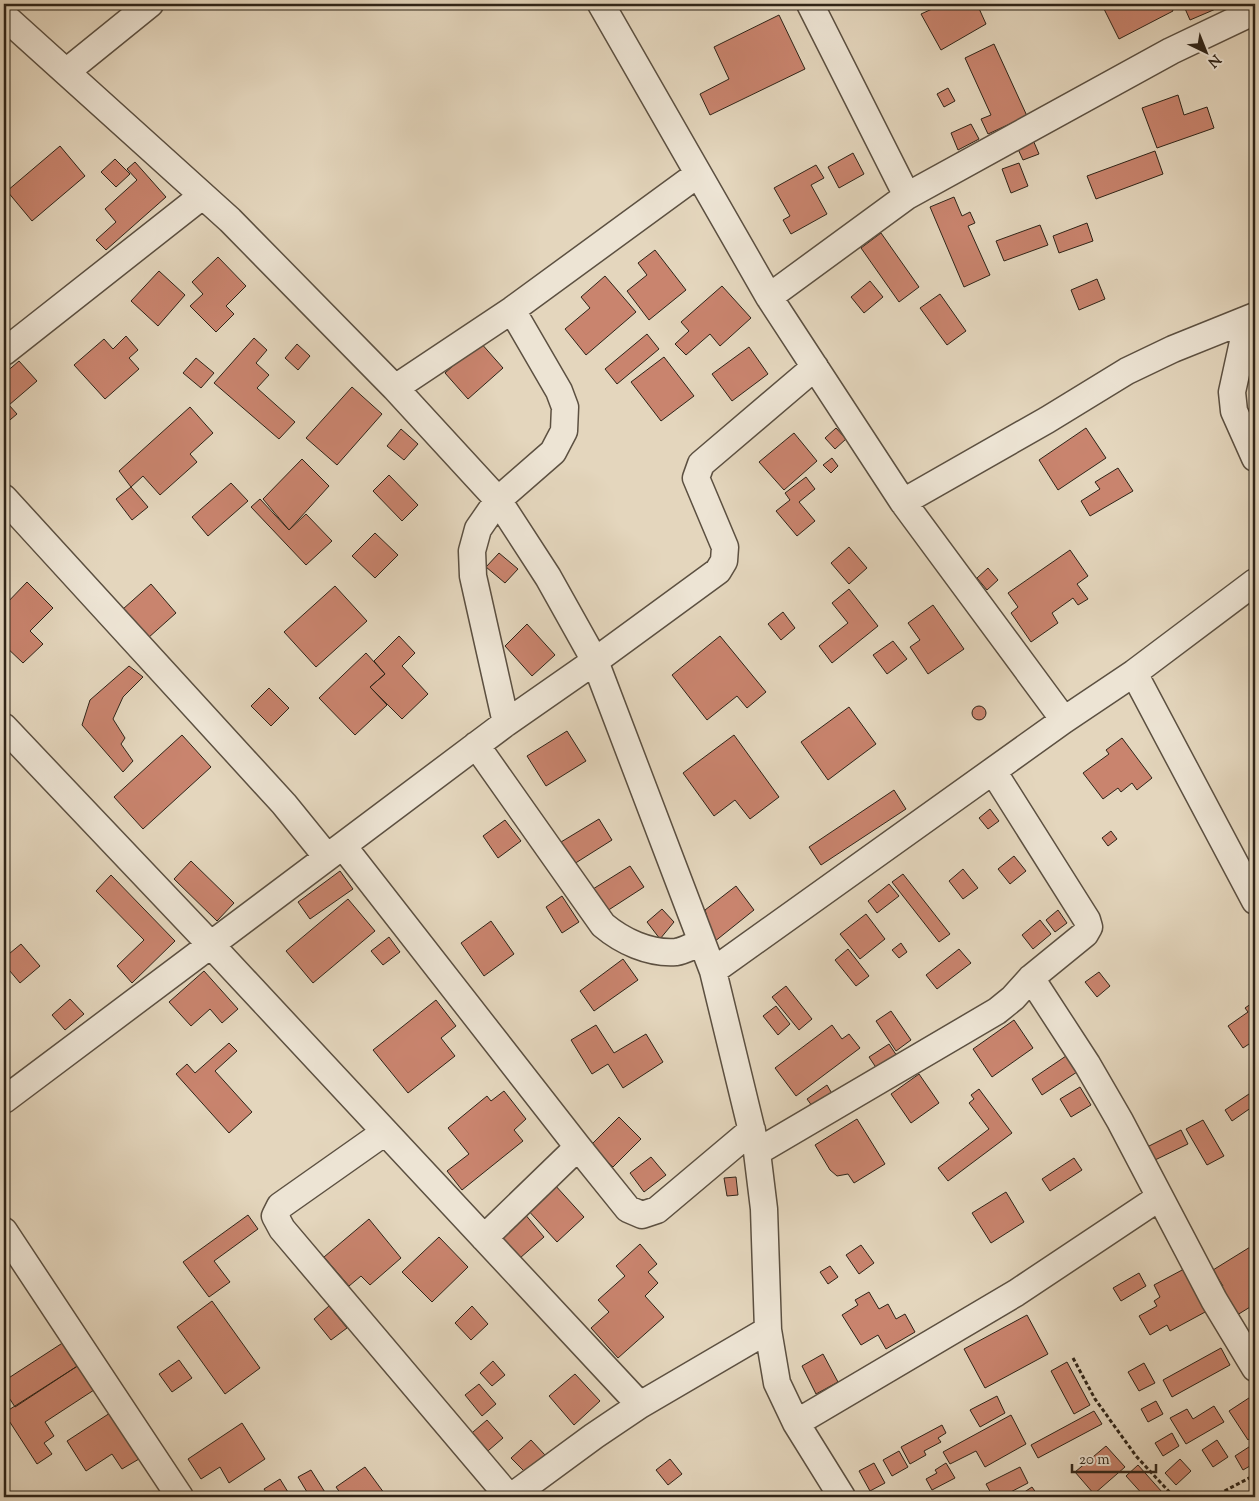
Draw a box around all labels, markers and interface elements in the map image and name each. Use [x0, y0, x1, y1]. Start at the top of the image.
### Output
north arrow [1182, 28, 1232, 78]
text: N [1203, 49, 1224, 71]
scale bar [1072, 1441, 1155, 1473]
text: 20 m [1079, 1450, 1110, 1471]

